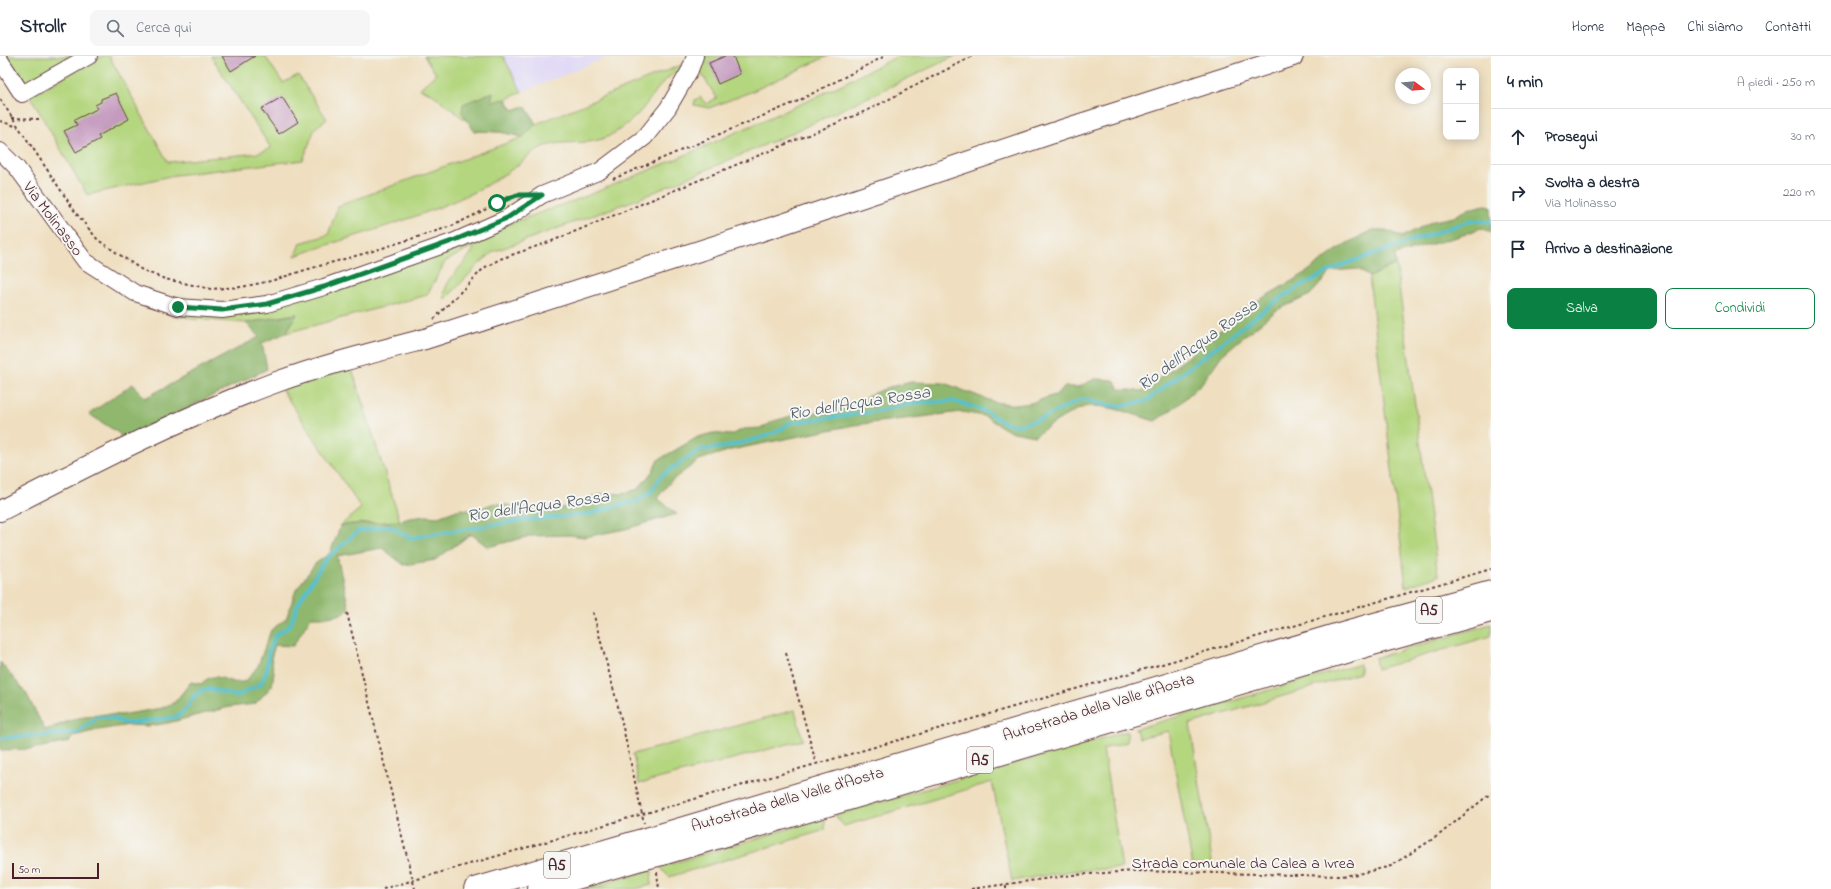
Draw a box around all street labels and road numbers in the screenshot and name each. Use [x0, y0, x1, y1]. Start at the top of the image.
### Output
street label: Via Molinasso [16, 176, 88, 262]
road number: A5 [1416, 597, 1442, 623]
street label: Autostrada della Valle d'Aosta [1000, 667, 1197, 749]
road number: A5 [967, 747, 993, 773]
street label: Autostrada della Valle d'Aosta [688, 761, 887, 839]
road number: A5 [544, 852, 570, 878]
street label: Strada comunale da Calea a Ivrea [1131, 852, 1355, 876]

